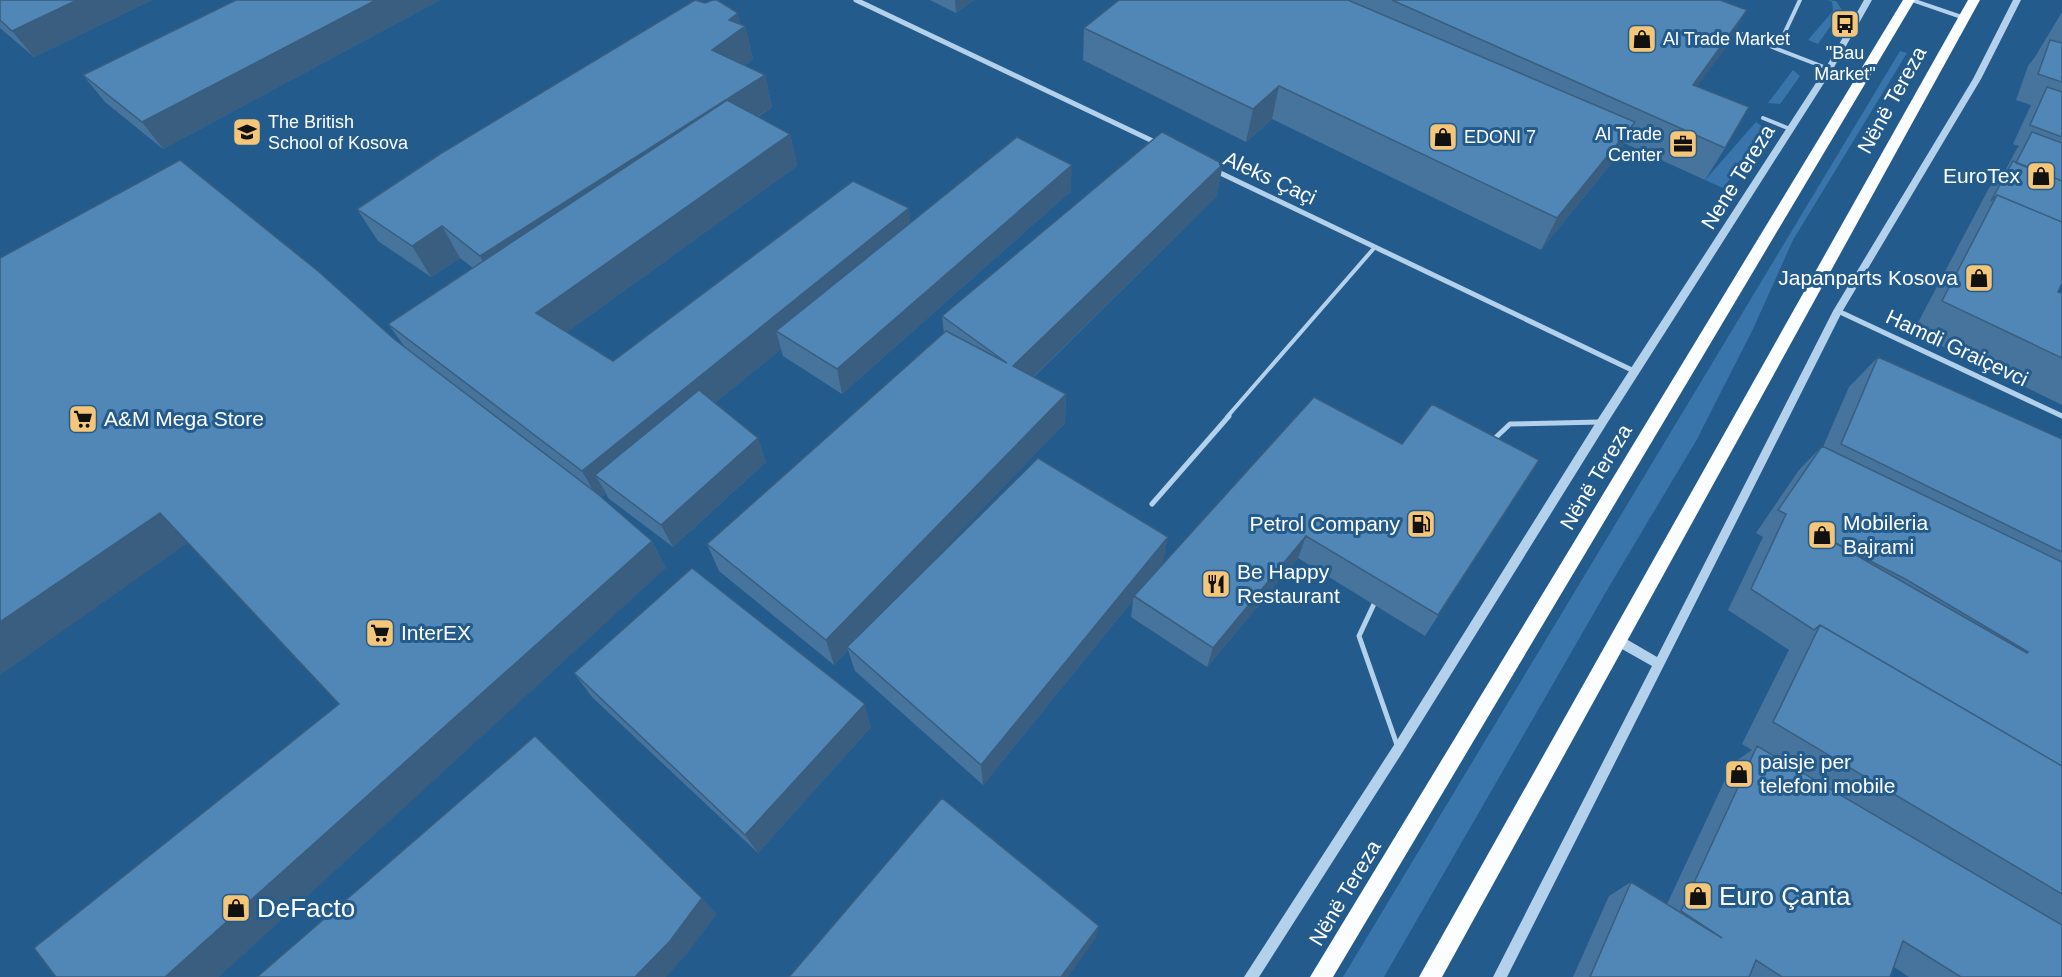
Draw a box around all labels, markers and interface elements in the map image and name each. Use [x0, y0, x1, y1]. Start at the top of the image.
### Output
bus stop icon: "Bau Market" [1829, 8, 1861, 40]
shop icon: Al Trade Market [1626, 23, 1658, 55]
place label: Al Trade Market [1663, 29, 1790, 49]
street label: Nënë Tereza [1853, 42, 1931, 157]
place label: "Bau Market" [1814, 43, 1876, 84]
place label: The British School of Kosova [268, 112, 409, 153]
school or university icon: The British School of Kosova [231, 116, 263, 148]
street label: Nene Tereza [1696, 120, 1779, 233]
shop icon: EDONI 7 [1427, 121, 1459, 153]
place label: Al Trade Center [1595, 124, 1662, 165]
place label: EDONI 7 [1464, 127, 1536, 147]
office icon: Al Trade Center [1667, 128, 1699, 160]
street label: Aleks Çaçi [1220, 146, 1320, 209]
shop icon: EuroTex [2025, 160, 2057, 192]
place label: EuroTex [1943, 164, 2020, 187]
shop icon: Japanparts Kosova [1963, 262, 1995, 294]
place label: Japanparts Kosova [1778, 266, 1958, 289]
street label: Hamdi Graiçevci [1883, 305, 2032, 391]
supermarket icon: A&M Mega Store [67, 403, 99, 435]
place label: A&M Mega Store [104, 407, 264, 430]
street label: Nënë Tereza [1555, 420, 1636, 534]
fuel station icon: Petrol Company [1405, 508, 1437, 540]
place label: Mobileria Bajrami [1843, 511, 1929, 558]
place label: Petrol Company [1249, 512, 1400, 535]
shop icon: Mobileria Bajrami [1806, 519, 1838, 551]
place label: Be Happy Restaurant [1237, 560, 1340, 607]
restaurant icon: Be Happy Restaurant [1200, 568, 1232, 600]
supermarket icon: InterEX [364, 617, 396, 649]
place label: InterEX [401, 621, 471, 644]
place label: paisje per telefoni mobile [1760, 750, 1895, 797]
shop icon: paisje per telefoni mobile [1723, 758, 1755, 790]
street label: Nënë Tereza [1304, 836, 1385, 950]
shop icon: Euro Çanta [1682, 880, 1714, 912]
place label: Euro Çanta [1719, 881, 1851, 911]
shop icon: DeFacto [220, 892, 252, 924]
place label: DeFacto [257, 893, 355, 923]

